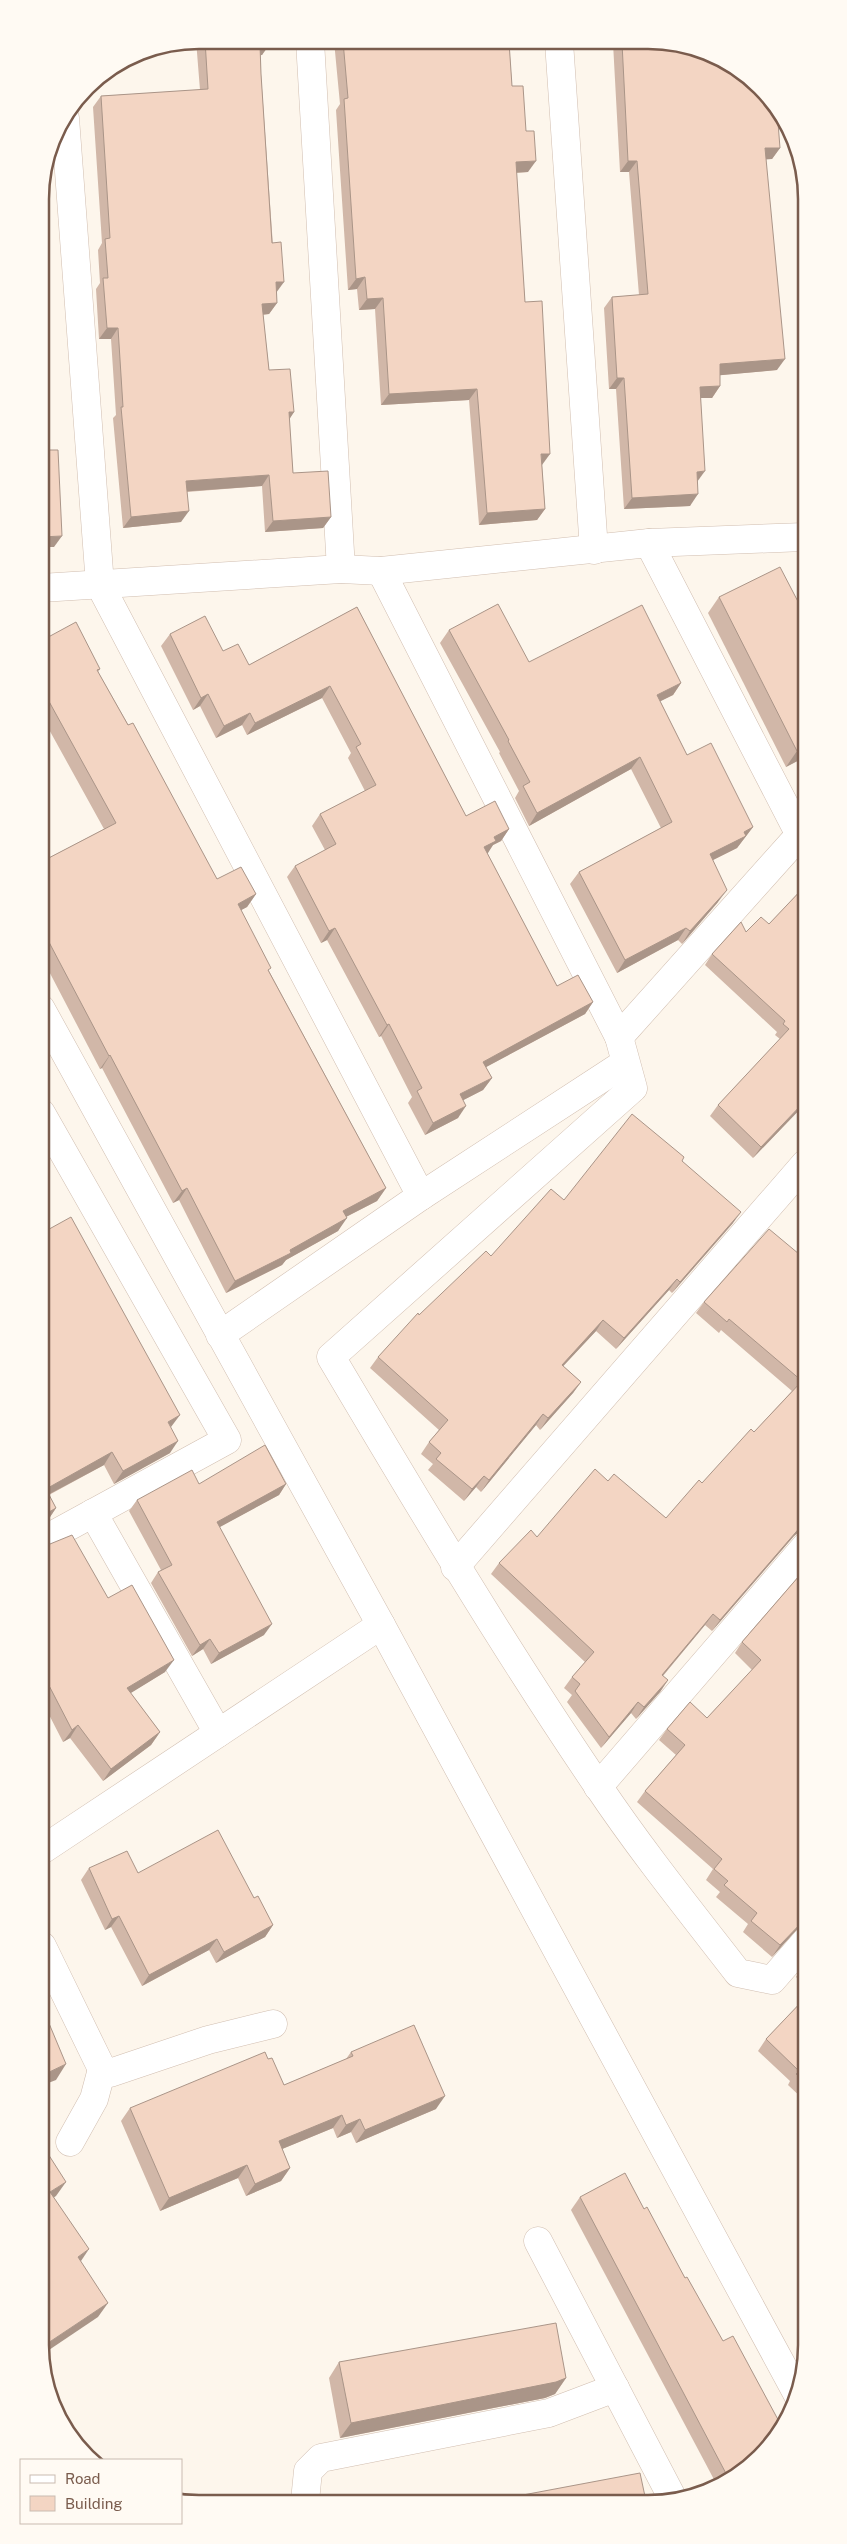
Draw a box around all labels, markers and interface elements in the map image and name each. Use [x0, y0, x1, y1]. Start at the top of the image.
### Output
legend [20, 2459, 182, 2524]
text: Road [65, 2470, 101, 2487]
text: Building [65, 2495, 123, 2512]

